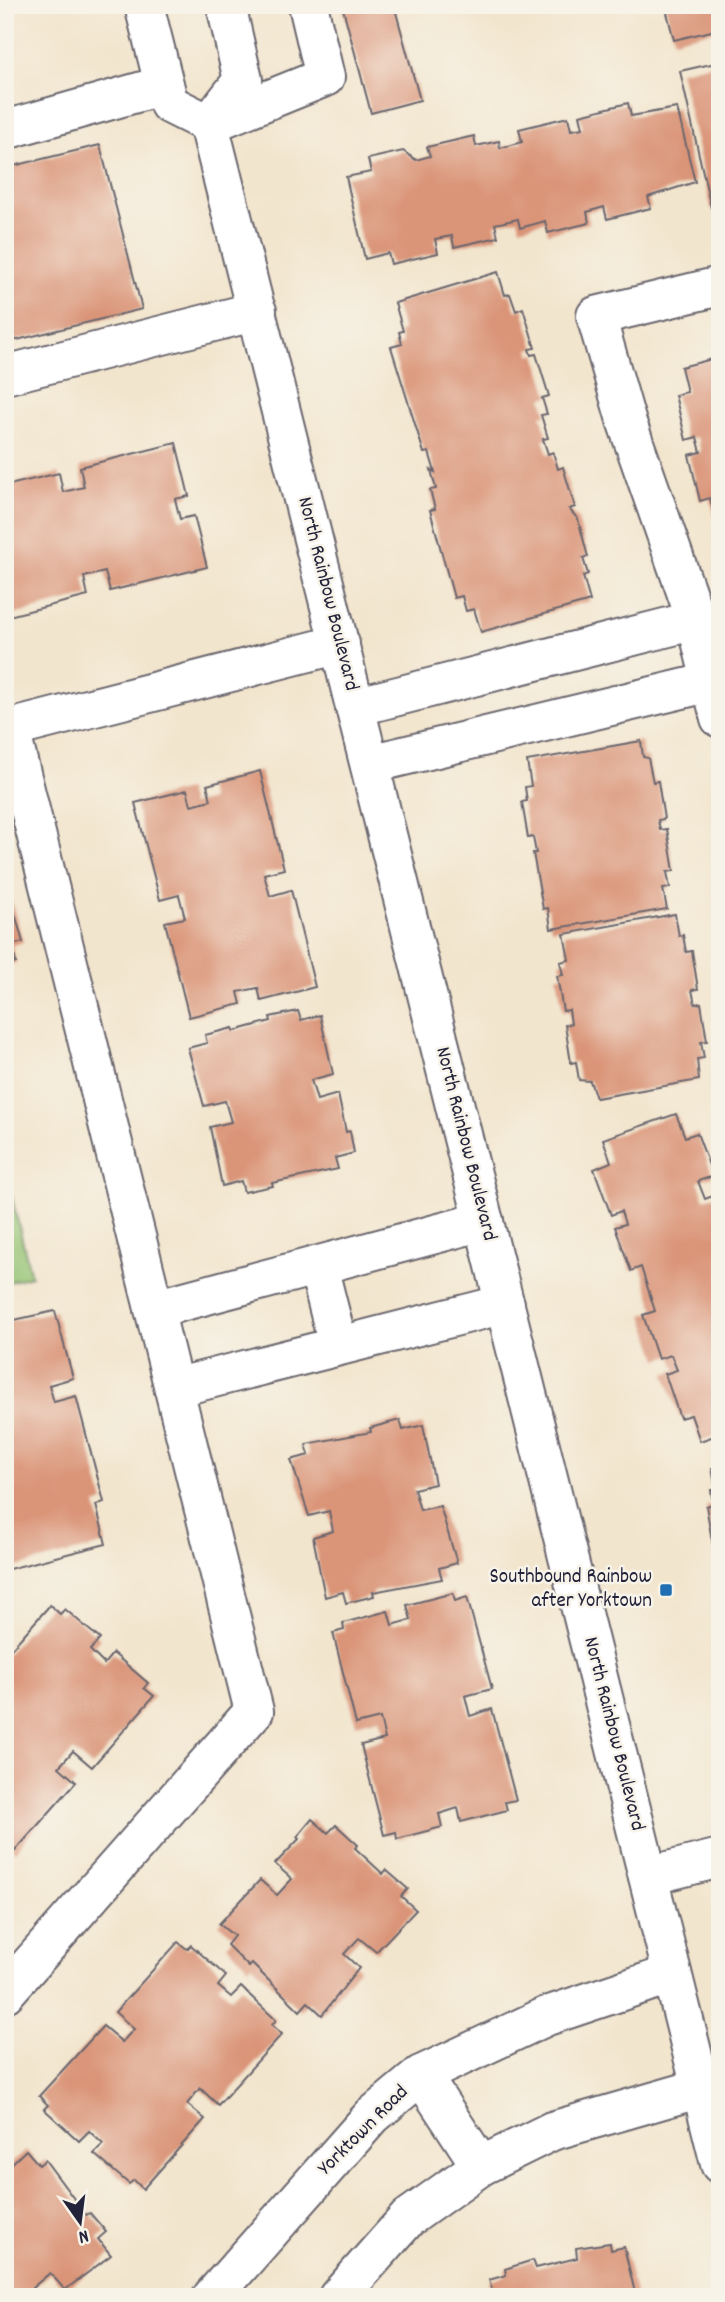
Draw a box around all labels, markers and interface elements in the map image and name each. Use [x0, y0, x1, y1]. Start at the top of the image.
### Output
street label: North Rainbow Boulevard [288, 494, 366, 694]
street label: North Rainbow Boulevard [426, 1044, 504, 1244]
place label: Southbound Rainbow after Yorktown [490, 1563, 652, 1617]
marker: Southbound Rainbow after Yorktown [658, 1582, 674, 1598]
street label: North Rainbow Boulevard [574, 1634, 652, 1834]
street label: Yorktown Road [312, 2079, 416, 2183]
north arrow [46, 2186, 116, 2256]
text: N [75, 2221, 91, 2249]

